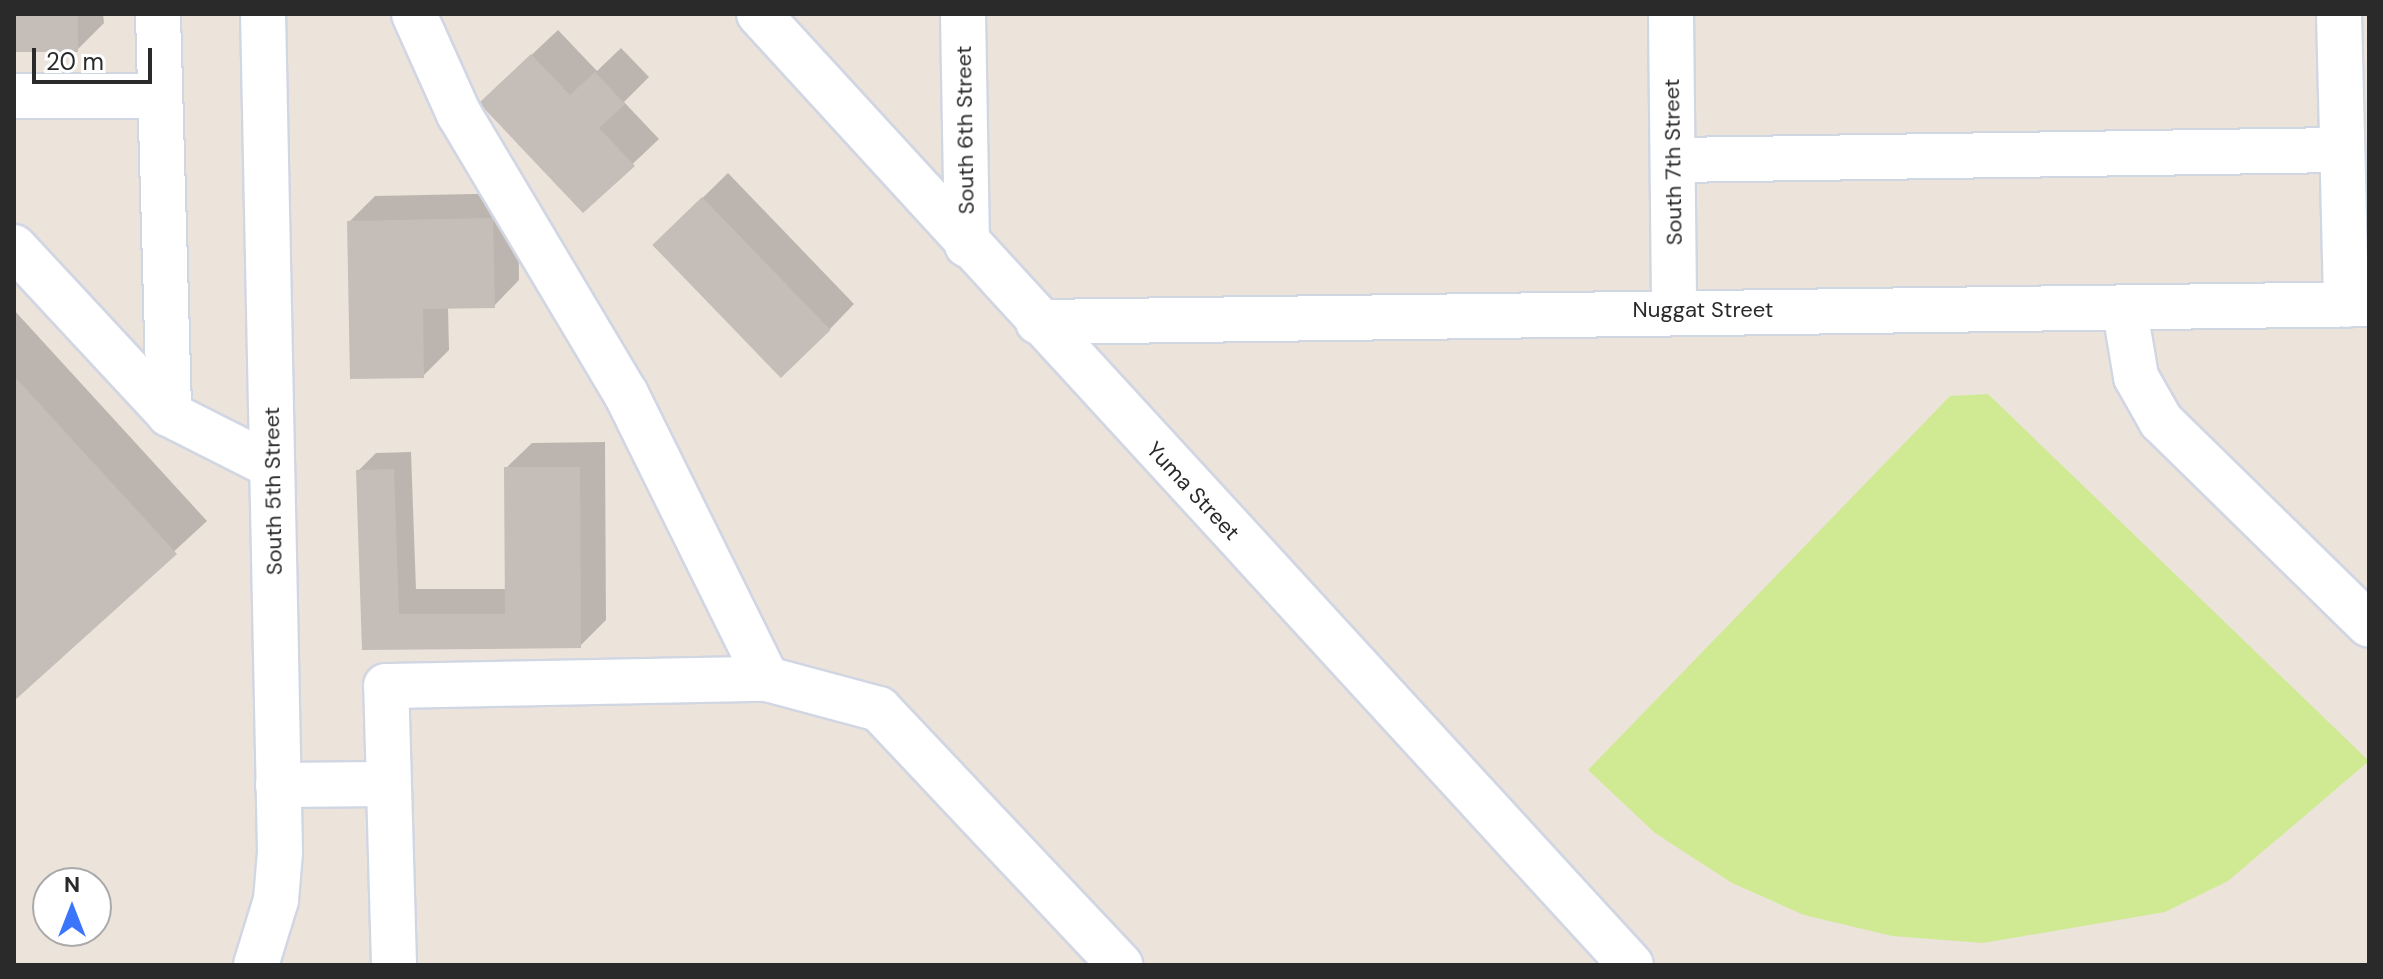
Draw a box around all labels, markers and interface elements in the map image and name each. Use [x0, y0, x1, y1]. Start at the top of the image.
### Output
scale bar [36, 32, 156, 82]
street label: South 6th Street [950, 45, 980, 215]
text: 20 m [46, 46, 104, 77]
street label: South 7th Street [1658, 78, 1688, 246]
street label: Nuggat Street [1633, 297, 1773, 323]
street label: South 5th Street [258, 407, 288, 575]
street label: Yuma Street [1141, 436, 1245, 546]
north arrow [32, 867, 112, 947]
text: N [64, 870, 80, 899]

